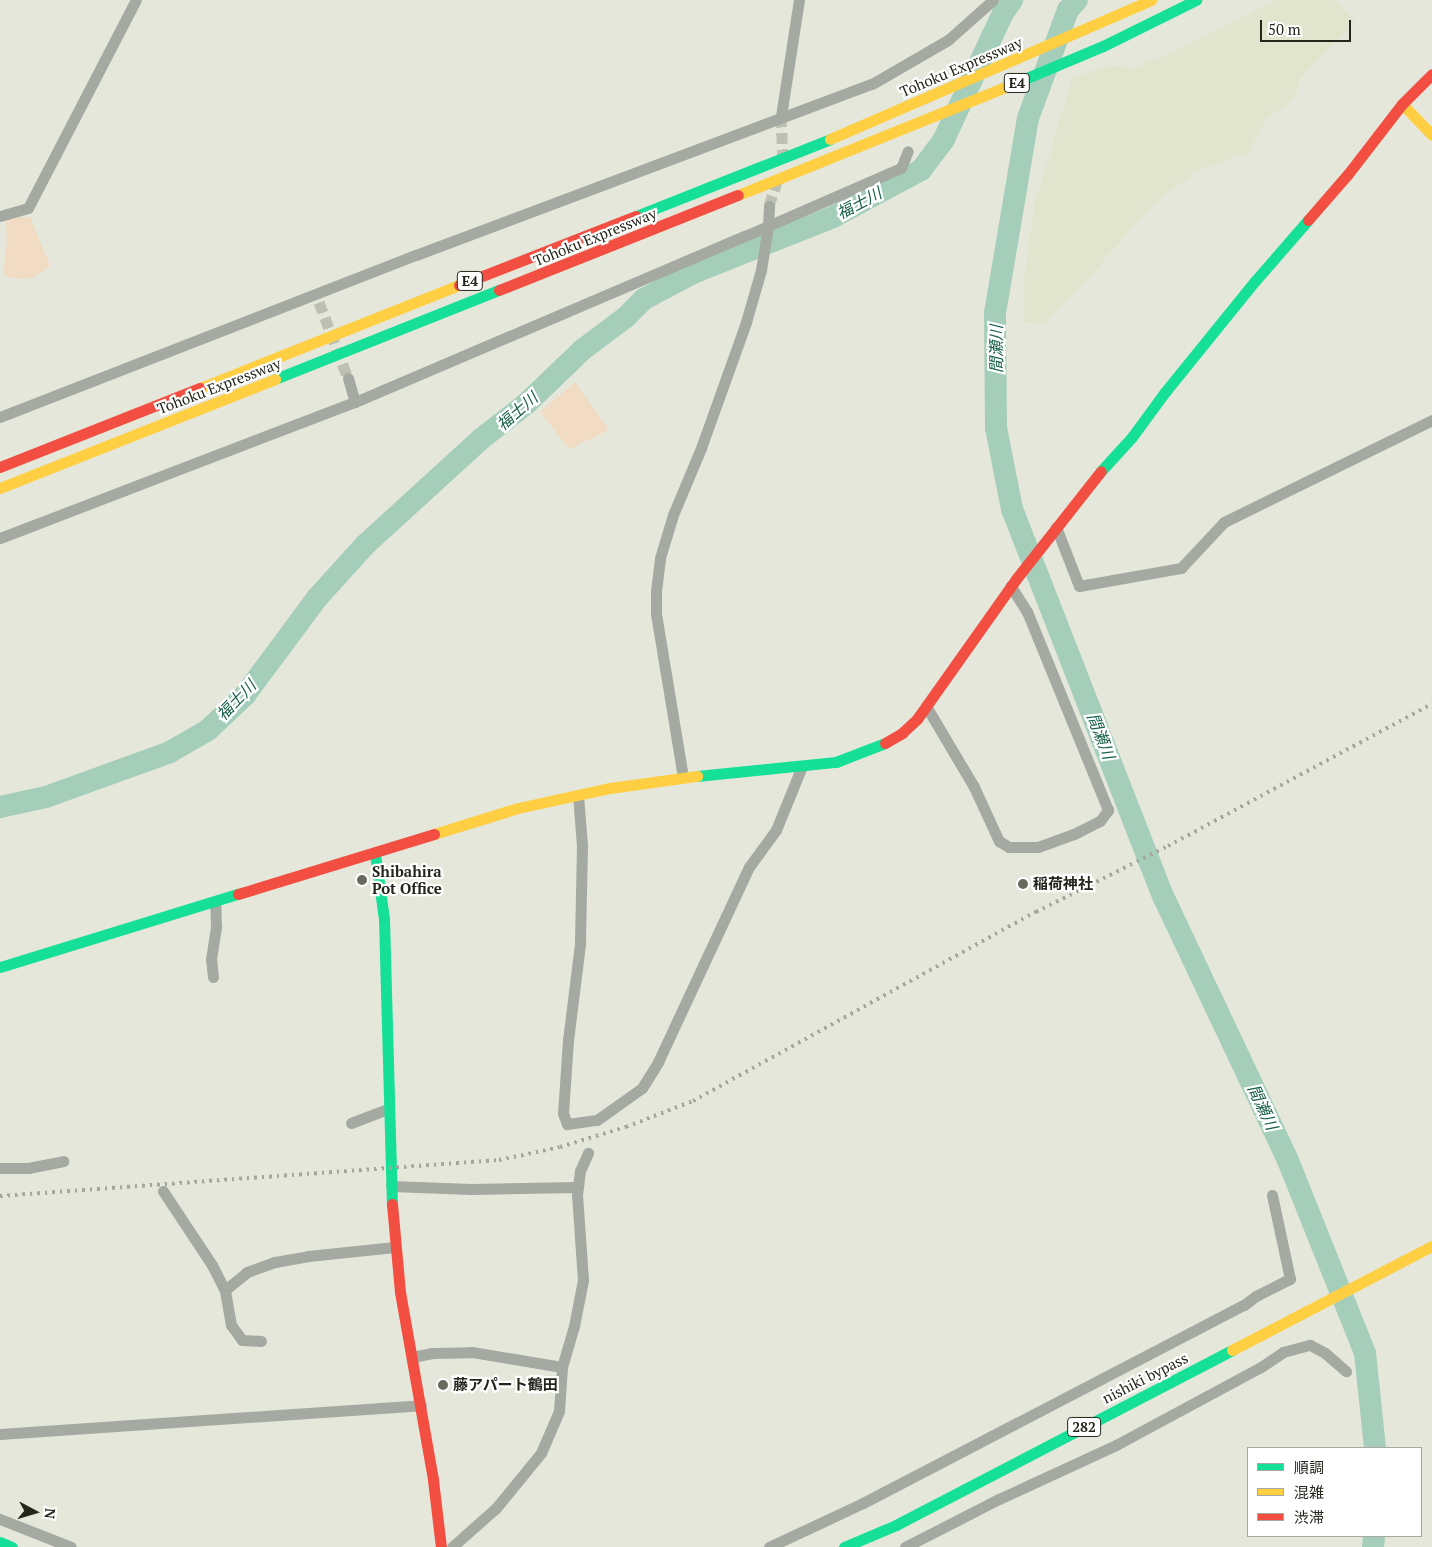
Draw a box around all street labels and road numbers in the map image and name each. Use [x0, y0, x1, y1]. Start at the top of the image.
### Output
street label: Tohoku Expressway [897, 33, 1025, 101]
road number: E4 [1003, 72, 1031, 95]
street label: Tohoku Expressway [531, 204, 659, 270]
road number: E4 [456, 270, 484, 292]
street label: Tohoku Expressway [155, 354, 283, 418]
street label: nishiki bypass [1099, 1349, 1191, 1407]
road number: 282 [1066, 1415, 1102, 1438]

